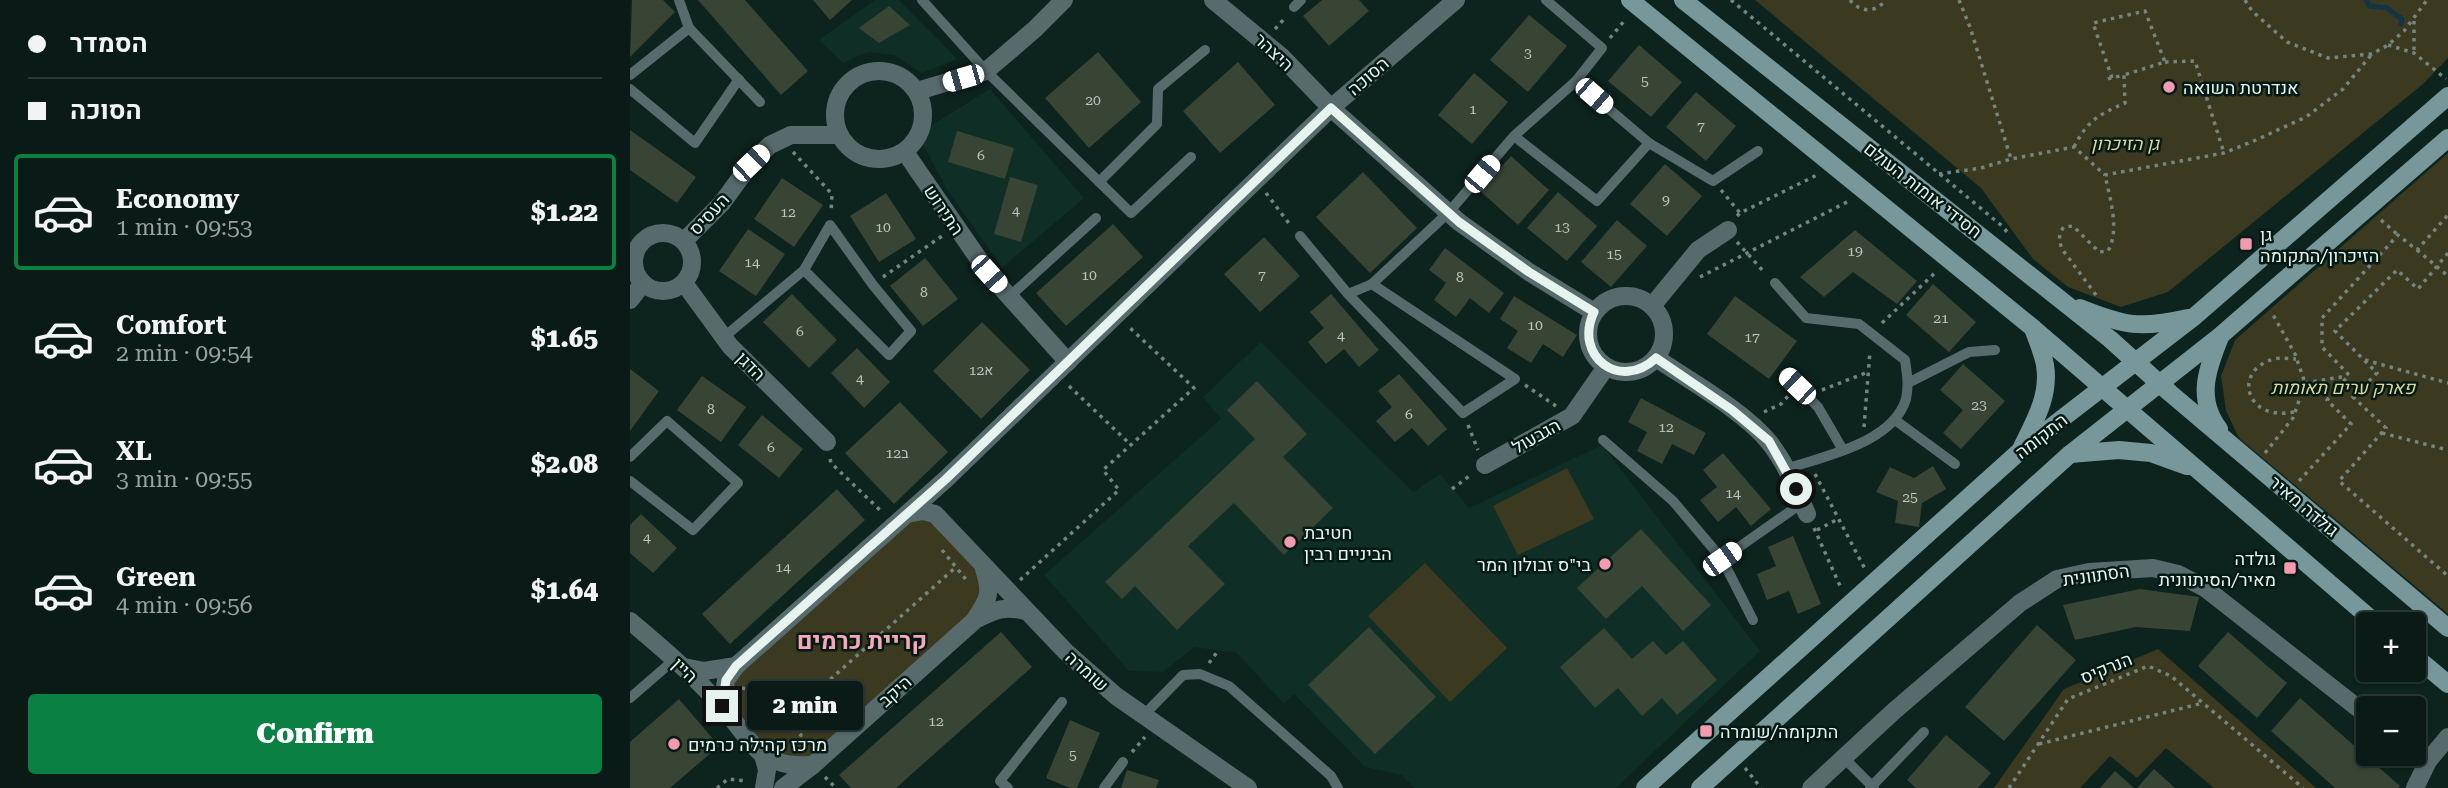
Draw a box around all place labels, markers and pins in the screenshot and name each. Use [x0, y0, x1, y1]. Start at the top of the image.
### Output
place label: אנדרטת השואה [2183, 77, 2299, 98]
marker: אנדרטת השואה [2161, 79, 2177, 95]
place label: גן הזיכרון/התקומה [2260, 224, 2379, 266]
marker: גן הזיכרון/התקומה [2238, 236, 2254, 252]
place label: חטיבת הביניים רבין [1304, 522, 1392, 564]
marker: חטיבת הביניים רבין [1282, 534, 1298, 550]
place label: גולדה מאיר/הסיתוונית [2159, 548, 2276, 590]
place label: בי"ס זבולון המר [1477, 554, 1592, 575]
marker: בי"ס זבולון המר [1597, 556, 1613, 572]
marker: גולדה מאיר/הסיתוונית [2282, 560, 2298, 576]
place label: התקומה/שומרה [1720, 721, 1838, 742]
marker: התקומה/שומרה [1698, 723, 1714, 739]
place label: מרכז קהילה כרמים [688, 734, 827, 755]
marker: מרכז קהילה כרמים [666, 736, 682, 752]

